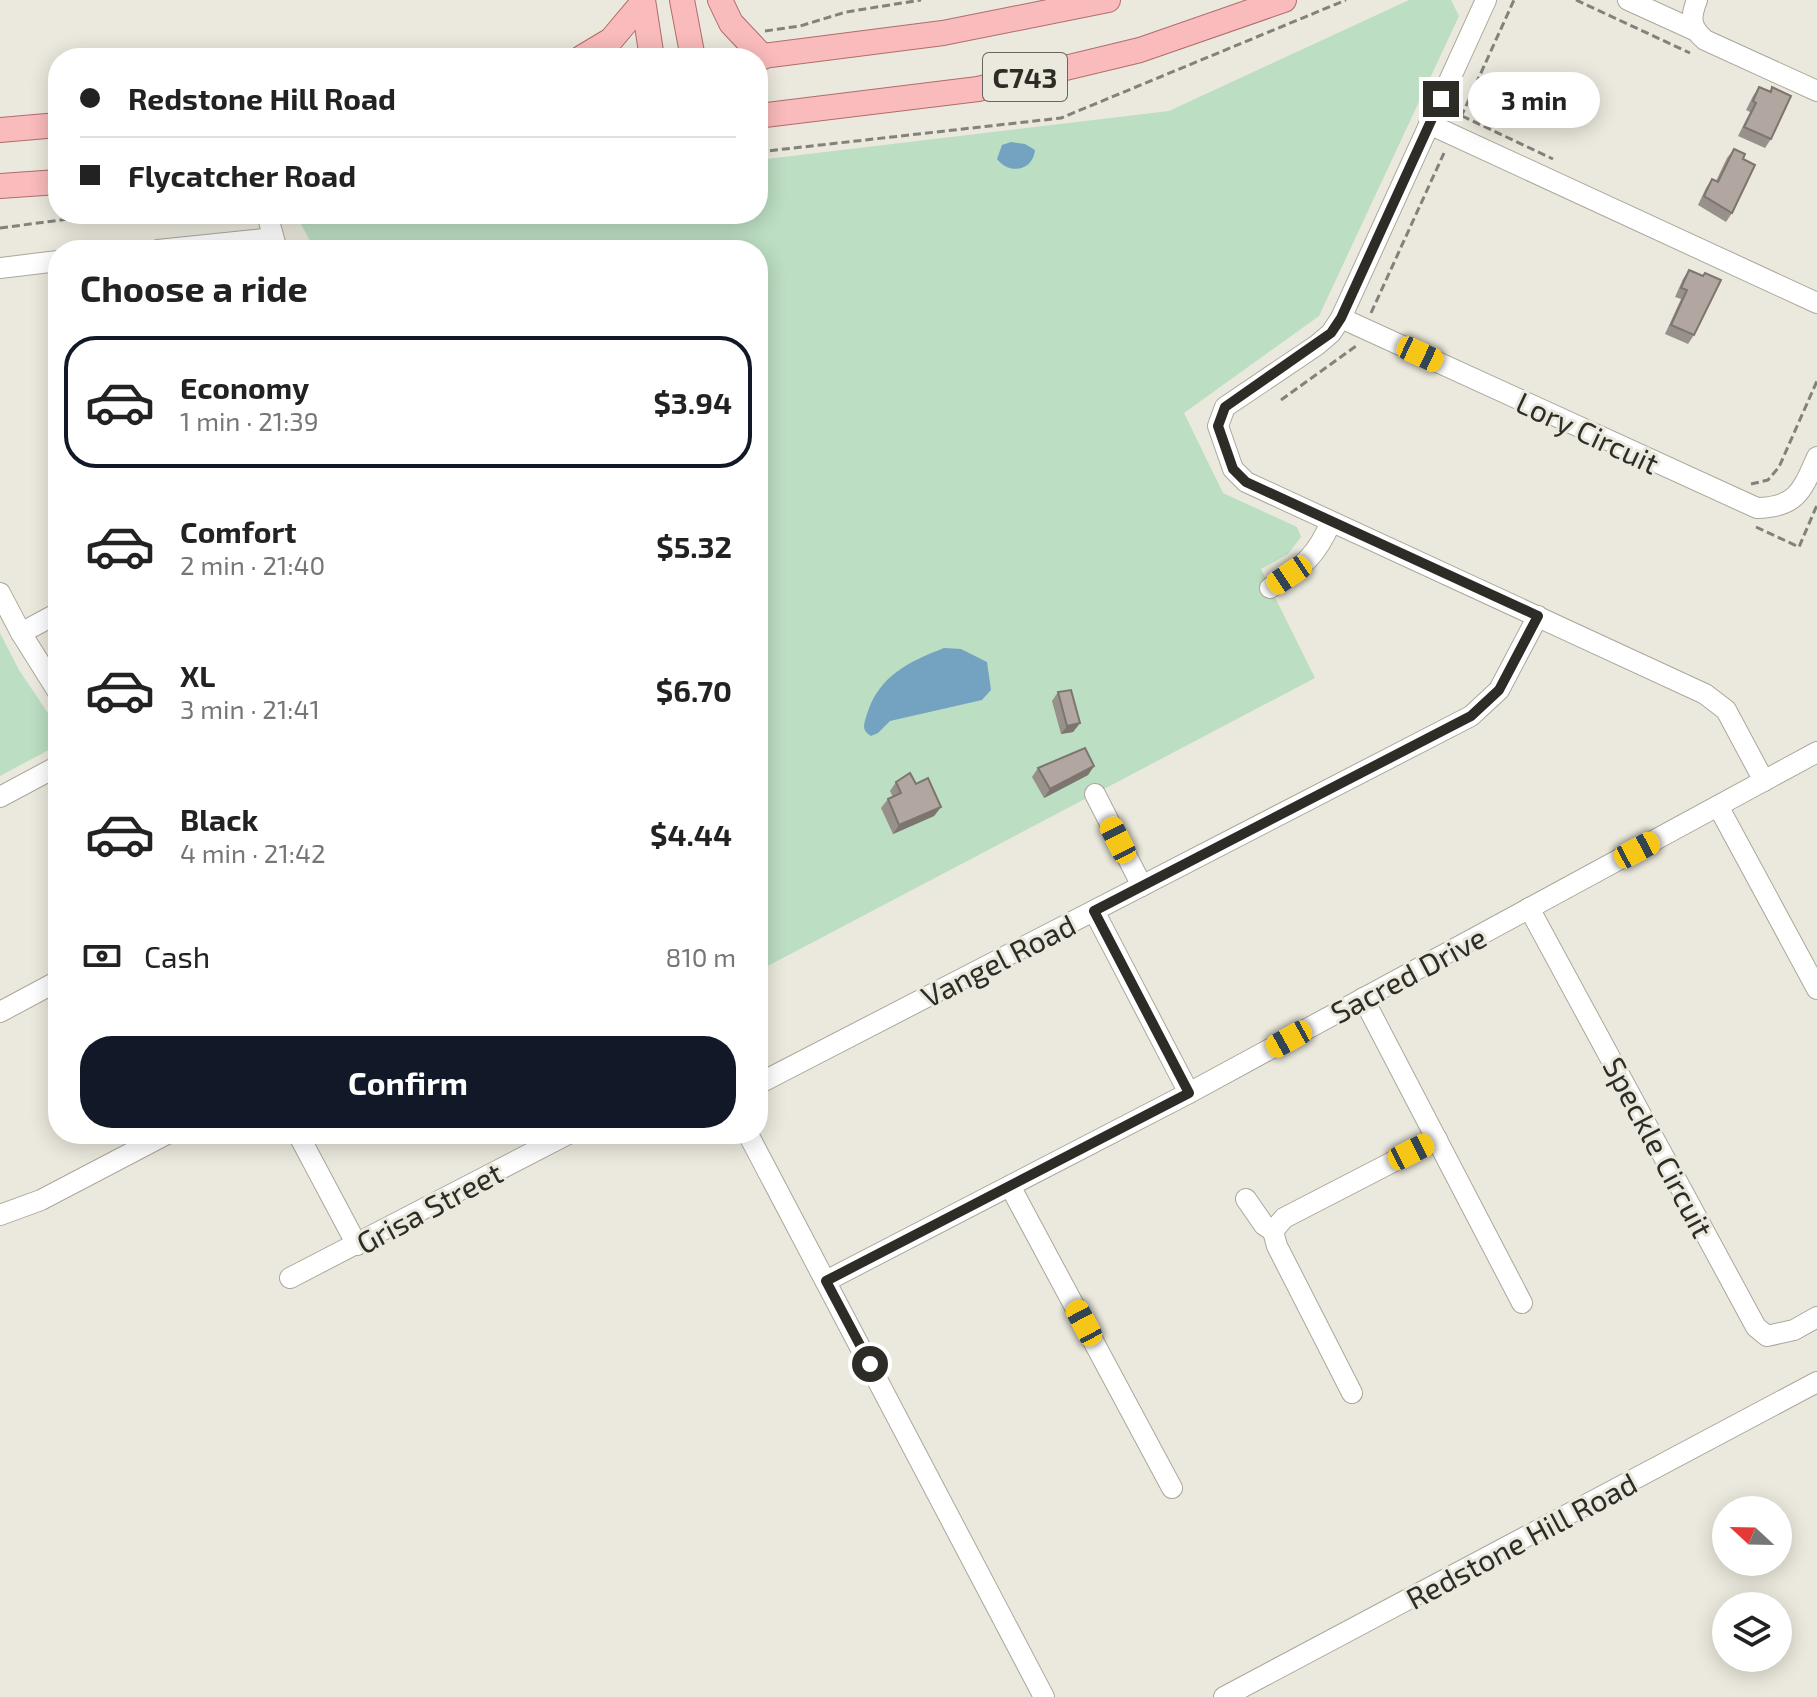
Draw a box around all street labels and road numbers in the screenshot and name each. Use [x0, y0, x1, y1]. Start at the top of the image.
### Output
road number: C743 [983, 53, 1067, 101]
street label: Lory Circuit [1511, 383, 1665, 481]
street label: Vangel Road [915, 906, 1081, 1014]
street label: Sacred Drive [1324, 918, 1492, 1030]
street label: Speckle Circuit [1596, 1051, 1722, 1243]
street label: Grisa Street [350, 1154, 508, 1260]
street label: Redstone Hill Road [1400, 1464, 1642, 1616]

